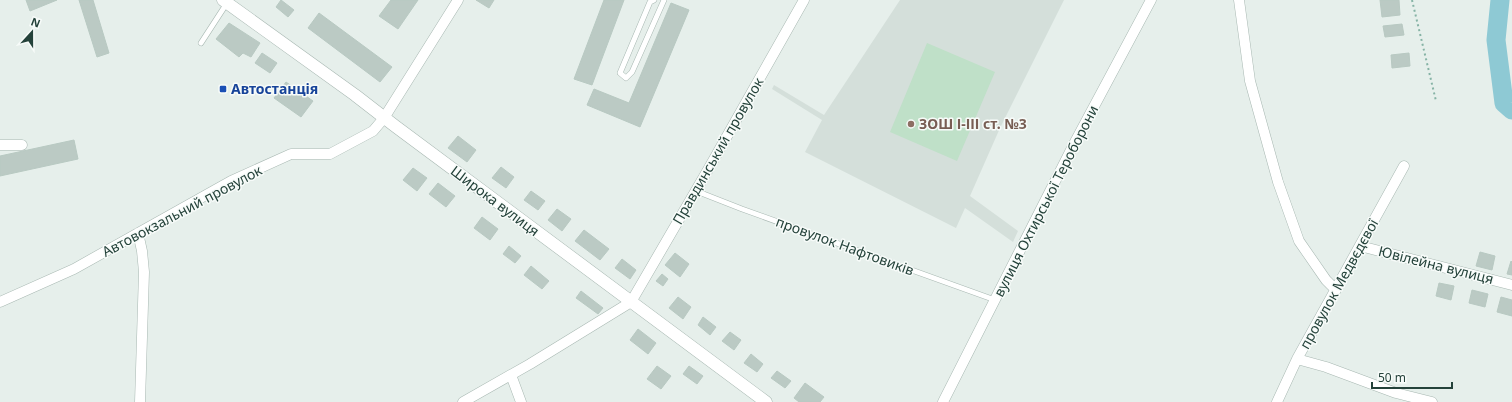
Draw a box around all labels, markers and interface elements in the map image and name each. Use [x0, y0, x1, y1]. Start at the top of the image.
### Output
north arrow [12, 12, 52, 52]
text: N [29, 14, 43, 31]
street label: Правдинський провулок [668, 73, 768, 228]
place label: Автостанція [231, 79, 318, 98]
marker: Автостанція [218, 84, 228, 94]
street label: вулиця Охтирської Тероборони [989, 102, 1102, 300]
place label: ЗОШ І-ІІІ ст. №3 [919, 114, 1027, 133]
marker: ЗОШ І-ІІІ ст. №3 [906, 119, 916, 129]
street label: Автовокзальний провулок [98, 160, 266, 261]
street label: Широка вулиця [447, 161, 543, 240]
street label: провулок Нафтовиків [773, 212, 917, 279]
street label: провулок Медвєдєвої [1295, 215, 1382, 352]
street label: Ювілейна вулиця [1377, 241, 1496, 288]
scale bar [1372, 364, 1452, 390]
text: 50 m [1378, 369, 1406, 386]

